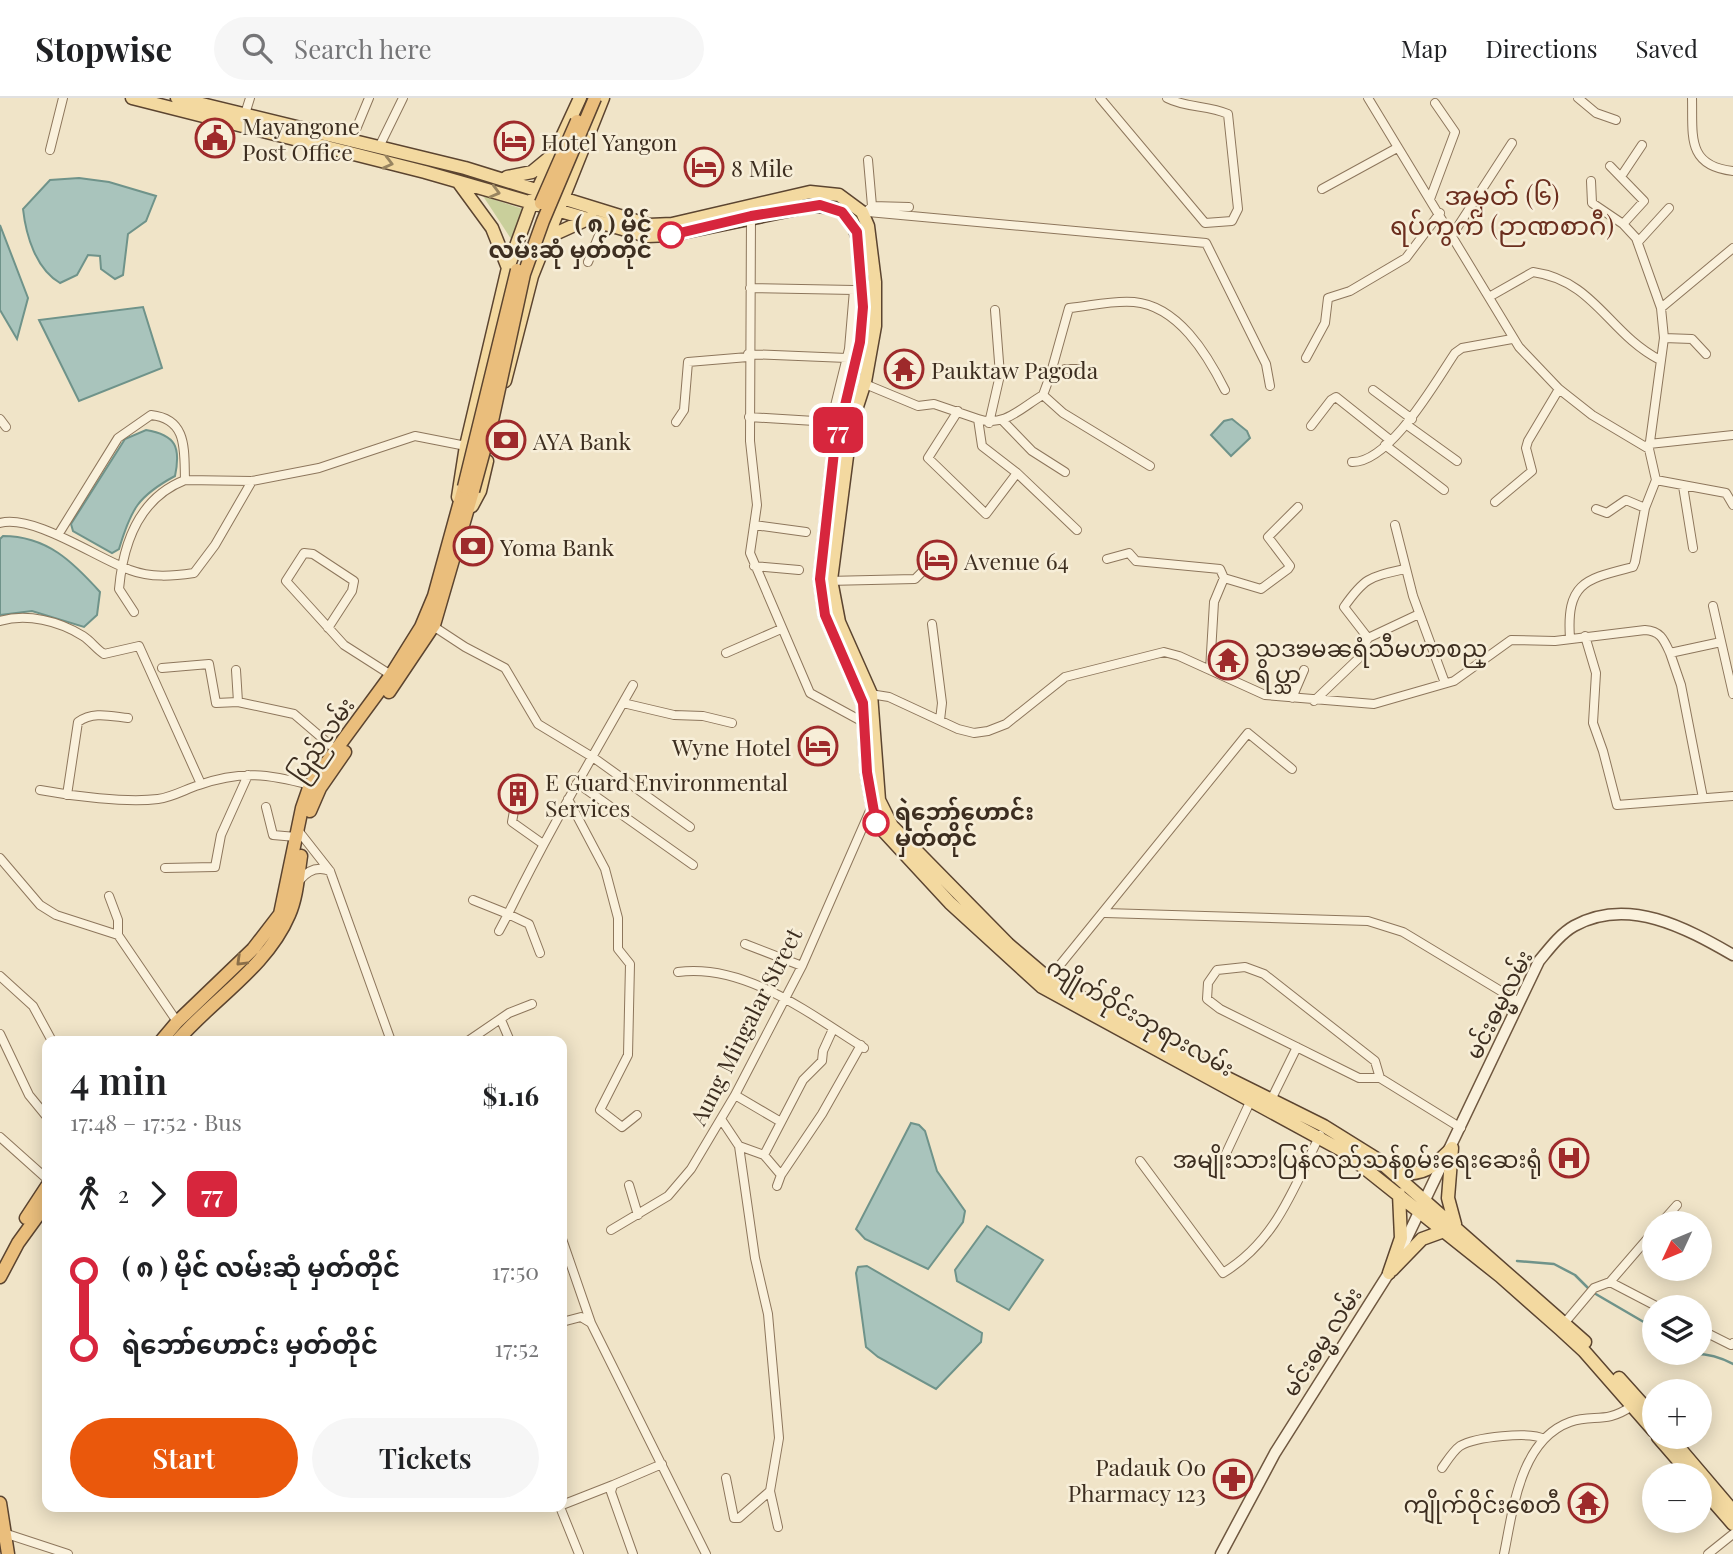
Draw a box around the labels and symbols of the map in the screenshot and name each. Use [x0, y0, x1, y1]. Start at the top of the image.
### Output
place label: Mayangone Post Office [242, 110, 360, 167]
public building icon: Mayangone Post Office [194, 117, 236, 159]
hotel icon: Hotel Yangon [493, 120, 535, 162]
place label: Hotel Yangon [541, 126, 678, 157]
hotel icon: 8 Mile [683, 146, 725, 188]
place label: 8 Mile [731, 152, 793, 183]
one-way arrow [382, 155, 394, 169]
district label: အမှတ် (၆) ရပ်ကွက် (ဉာဏစာဂီ) [1390, 177, 1614, 247]
one-way arrow [489, 184, 501, 199]
place label: ( ၈ ) မိုင် လမ်းဆုံ မှတ်တိုင် [488, 207, 652, 269]
marker: ( ၈ ) မိုင် လမ်းဆုံ မှတ်တိုင် [658, 222, 684, 248]
temple icon: Pauktaw Pagoda [883, 348, 925, 390]
place label: Pauktaw Pagoda [931, 354, 1099, 385]
line badge: 77 [806, 407, 870, 453]
bank icon: AYA Bank [485, 419, 527, 461]
place label: AYA Bank [532, 425, 632, 456]
bank icon: Yoma Bank [452, 525, 494, 567]
place label: Yoma Bank [499, 531, 614, 562]
hotel icon: Avenue 64 [916, 539, 958, 581]
place label: Avenue 64 [963, 545, 1069, 576]
place label: သဒၶမၼရံသီမဟာစည္ ရိပ္သာ [1255, 632, 1487, 694]
temple icon: သဒၶမၼရံသီမဟာစည္ ရိပ္သာ [1207, 639, 1249, 681]
street label: ပြည်လမ်း [281, 691, 365, 790]
hotel icon: Wyne Hotel [797, 725, 839, 767]
place label: Wyne Hotel [671, 731, 791, 762]
place label: E Guard Environmental Services [545, 766, 789, 823]
building icon: E Guard Environmental Services [497, 773, 539, 815]
place label: ရဲဘော်ဟောင်း မှတ်တိုင် [895, 795, 1034, 857]
marker: ရဲဘော်ဟောင်း မှတ်တိုင် [863, 810, 889, 836]
street label: Aung Mingalar Street [681, 921, 809, 1131]
street label: မင်းဓမ္မလမ်း [1457, 944, 1544, 1067]
street label: ကျိုက်ဝိုင်းဘုရားလမ်း [1039, 950, 1240, 1087]
one-way arrow [236, 952, 249, 965]
hospital icon: အမျိုးသားပြန်လည်သန်စွမ်းရေးဆေးရုံ [1548, 1137, 1590, 1179]
place label: အမျိုးသားပြန်လည်သန်စွမ်းရေးဆေးရုံ [1173, 1143, 1542, 1179]
north arrow [1642, 1211, 1712, 1281]
street label: မင်းဓမ္မ လမ်း [1274, 1280, 1373, 1405]
place label: Padauk Oo Pharmacy 123 [1068, 1451, 1206, 1508]
pharmacy icon: Padauk Oo Pharmacy 123 [1212, 1458, 1254, 1500]
temple icon: ကျိုက်ဝိုင်းစေတီ [1567, 1482, 1609, 1524]
place label: ကျိုက်ဝိုင်းစေတီ [1403, 1488, 1561, 1524]

